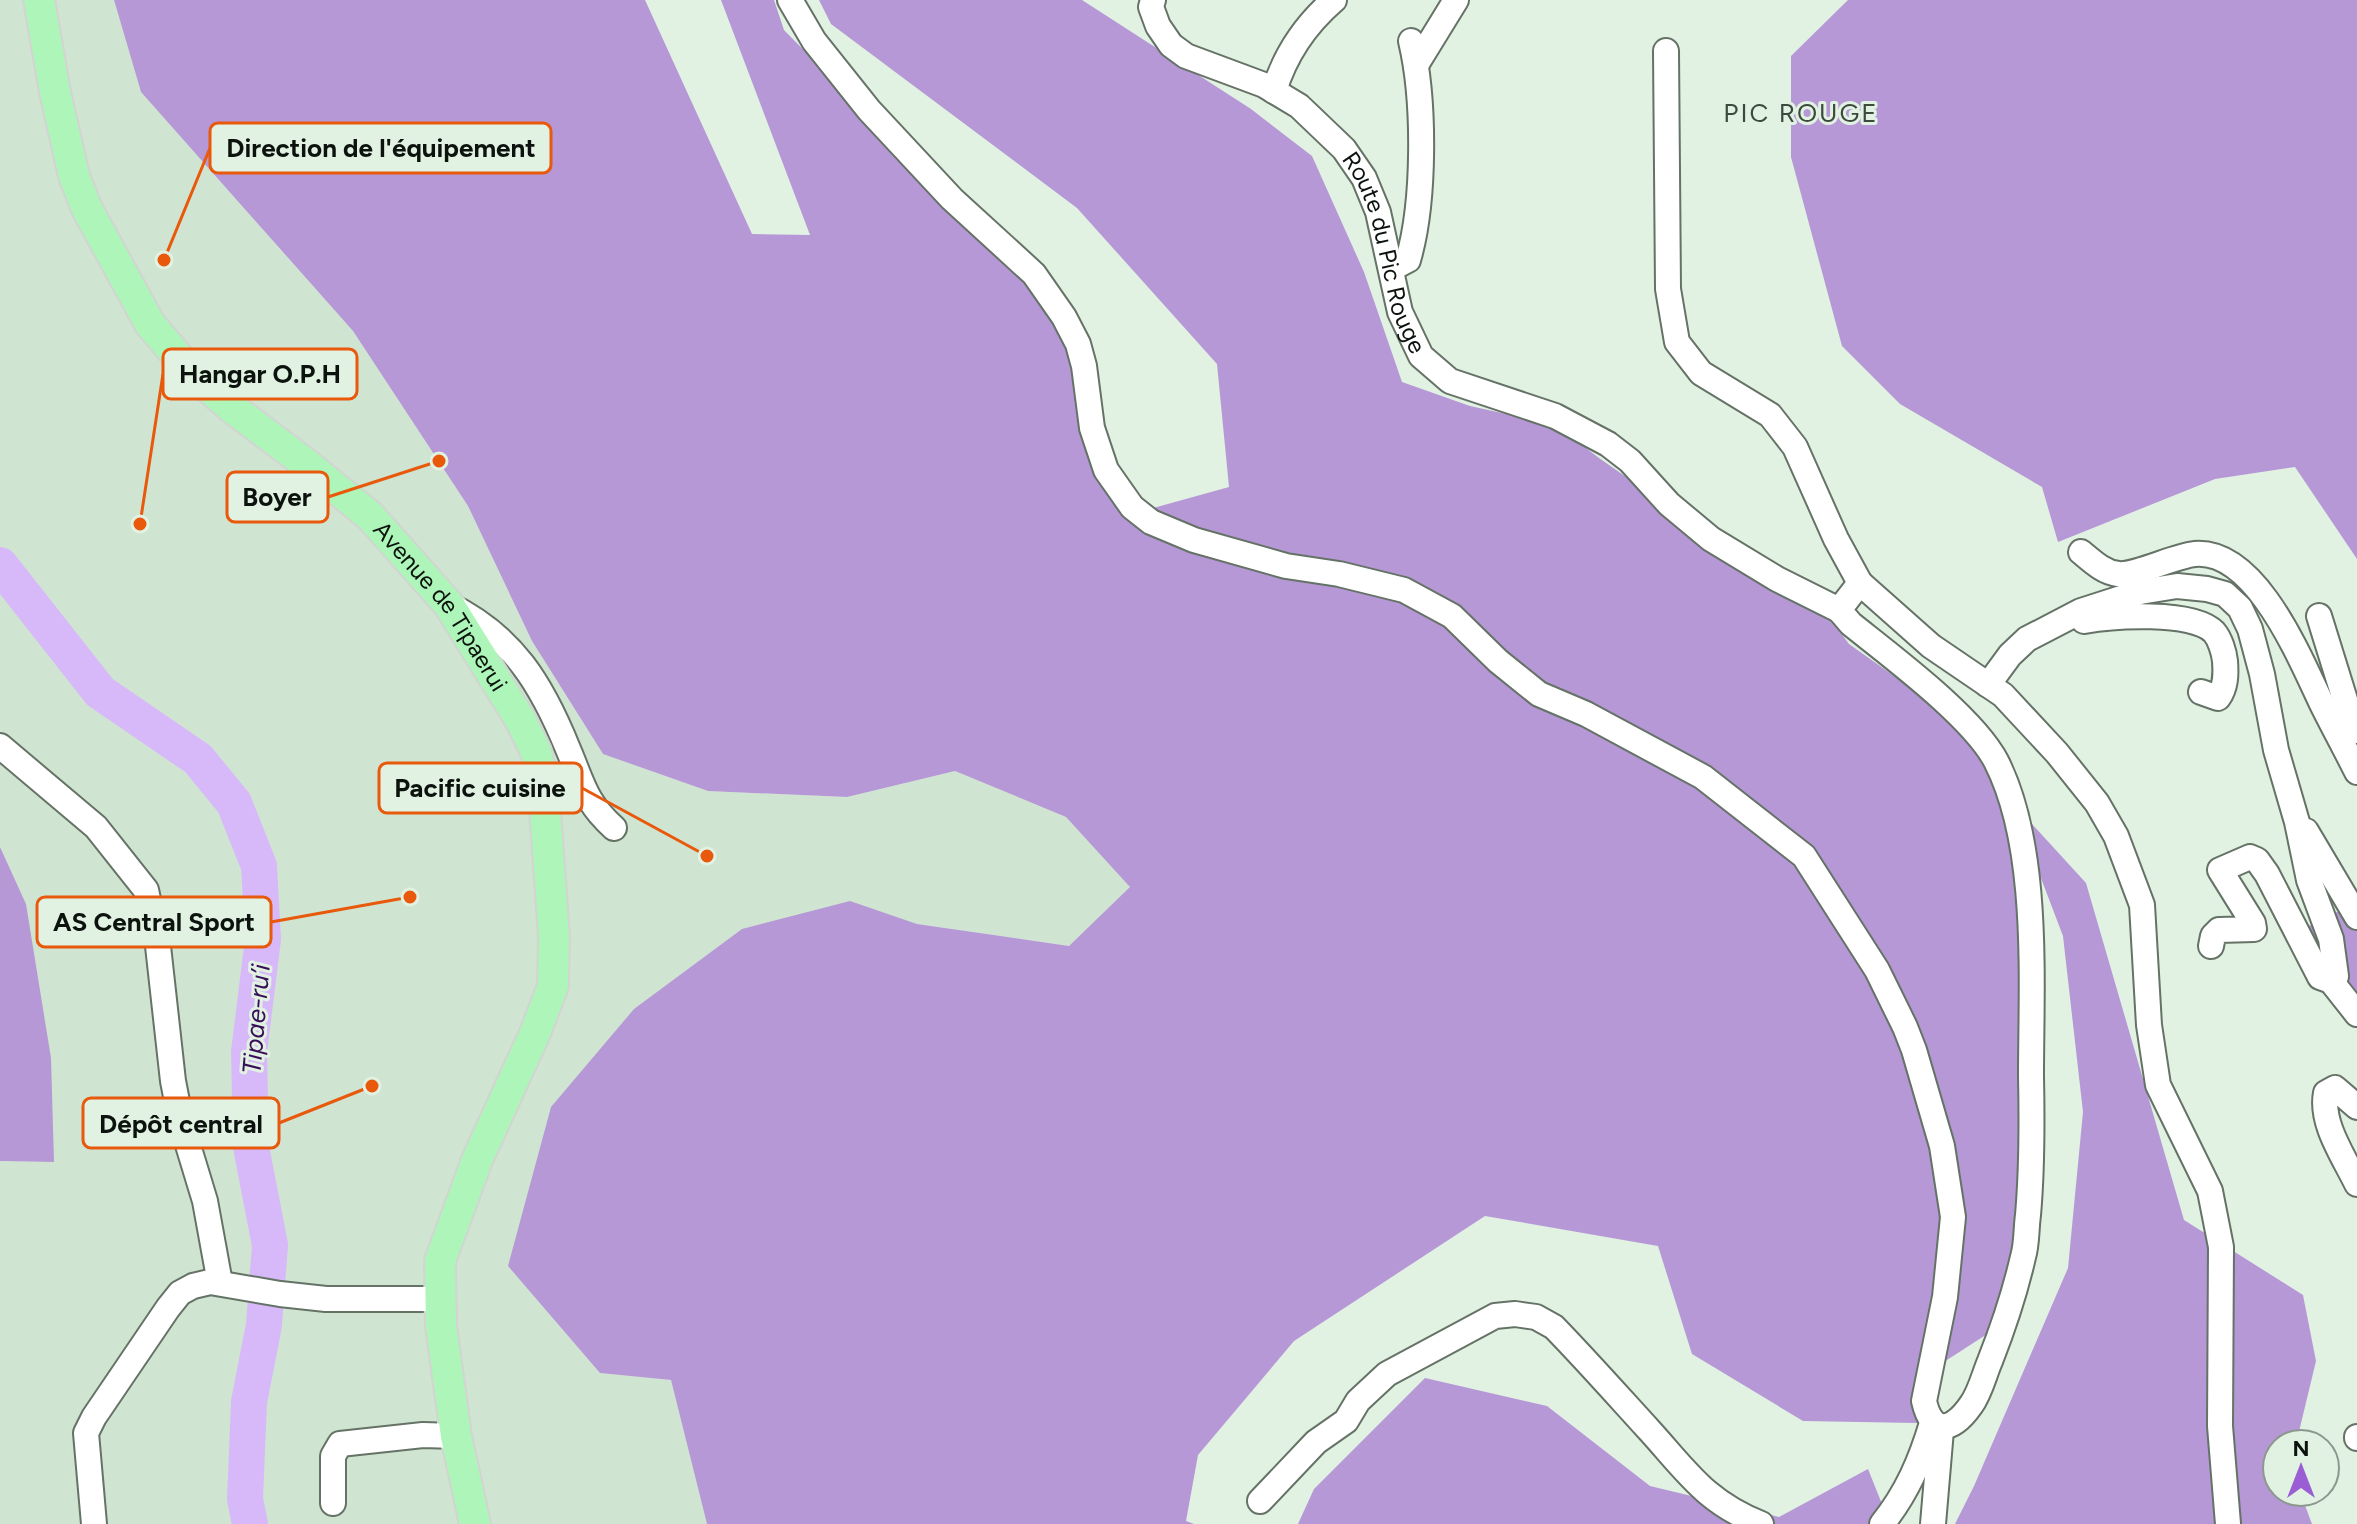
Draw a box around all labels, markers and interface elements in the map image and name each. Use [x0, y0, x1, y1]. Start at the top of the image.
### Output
district label: PIC ROUGE [1723, 97, 1879, 129]
callout: Direction de l'équipement [210, 123, 551, 173]
text: Direction de l'équipement [226, 132, 536, 164]
street label: Route du Pic Rouge [1336, 146, 1433, 358]
callout: Hangar O.P.H [163, 349, 357, 399]
text: Hangar O.P.H [179, 358, 341, 390]
callout: Boyer [227, 472, 328, 522]
text: Boyer [242, 481, 312, 513]
street label: Avenue de Tipaerui [368, 515, 514, 696]
callout: Pacific cuisine [379, 763, 582, 813]
text: Pacific cuisine [394, 772, 566, 804]
callout: AS Central Sport [37, 897, 271, 947]
text: AS Central Sport [53, 906, 255, 938]
water label: Tipae-ru’i [235, 962, 277, 1075]
callout: Dépôt central [83, 1098, 279, 1148]
text: Dépôt central [99, 1108, 263, 1140]
north arrow [2261, 1428, 2341, 1508]
text: N [2292, 1435, 2310, 1462]

